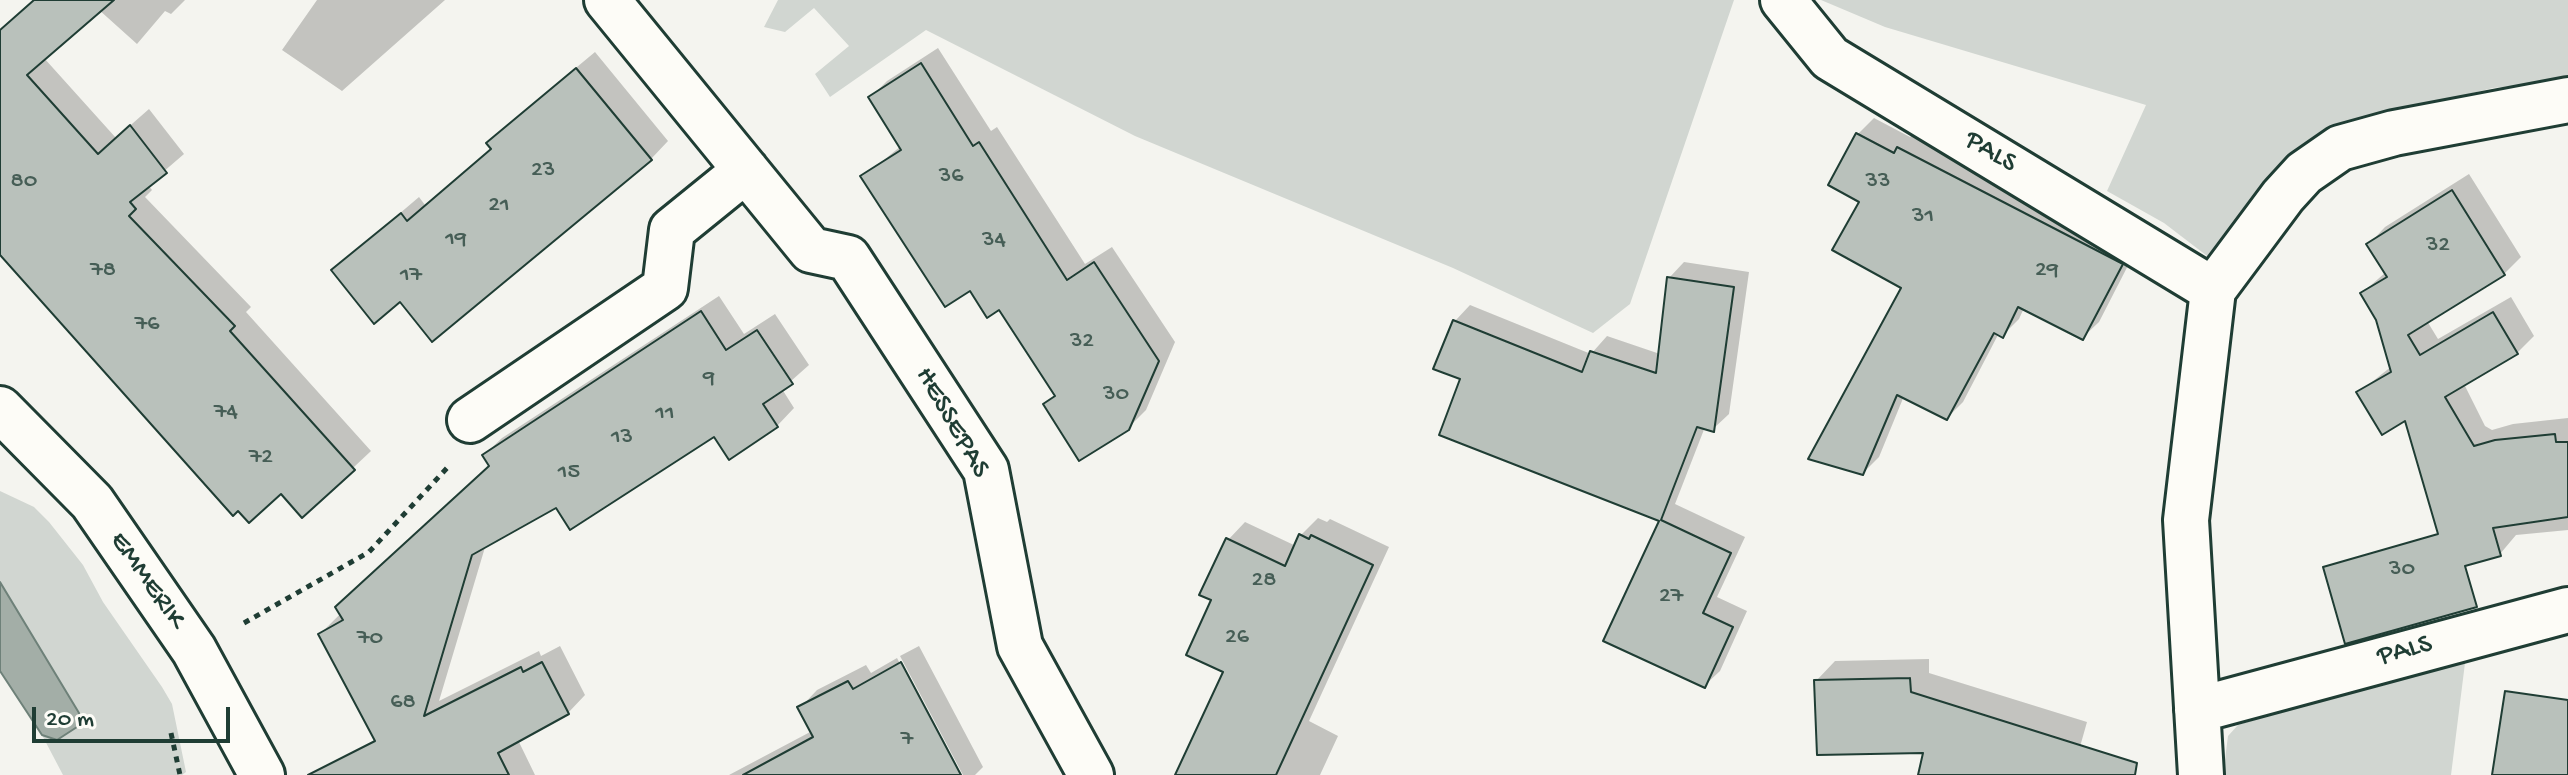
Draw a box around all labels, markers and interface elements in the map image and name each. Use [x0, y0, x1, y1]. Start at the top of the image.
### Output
street label: PALS [1958, 124, 2022, 182]
house number: 23 [531, 157, 555, 185]
house number: 36 [939, 163, 963, 191]
house number: 80 [11, 168, 37, 196]
house number: 33 [1866, 168, 1890, 196]
house number: 21 [488, 192, 510, 220]
house number: 31 [1912, 203, 1934, 231]
house number: 19 [445, 226, 467, 254]
house number: 34 [982, 227, 1006, 255]
house number: 32 [2426, 232, 2450, 260]
house number: 78 [90, 257, 116, 285]
house number: 29 [2035, 257, 2059, 285]
house number: 17 [400, 262, 422, 290]
house number: 76 [135, 311, 159, 339]
house number: 32 [1070, 328, 1094, 356]
street label: HESSEPAS [906, 362, 996, 484]
house number: 9 [703, 365, 715, 393]
house number: 30 [1103, 381, 1129, 409]
house number: 74 [214, 399, 238, 427]
house number: 11 [655, 400, 675, 428]
house number: 13 [611, 424, 633, 452]
house number: 72 [249, 444, 273, 472]
house number: 15 [558, 459, 580, 487]
street label: EMMERIK [101, 526, 191, 636]
house number: 30 [2389, 556, 2415, 584]
house number: 28 [1252, 567, 1276, 595]
house number: 27 [1659, 583, 1683, 611]
house number: 26 [1225, 624, 1249, 652]
house number: 70 [357, 625, 383, 653]
street label: PALS [2374, 629, 2436, 675]
house number: 68 [390, 689, 416, 717]
scale bar [36, 691, 234, 741]
text: 20 m [46, 706, 94, 735]
house number: 7 [901, 726, 913, 754]

